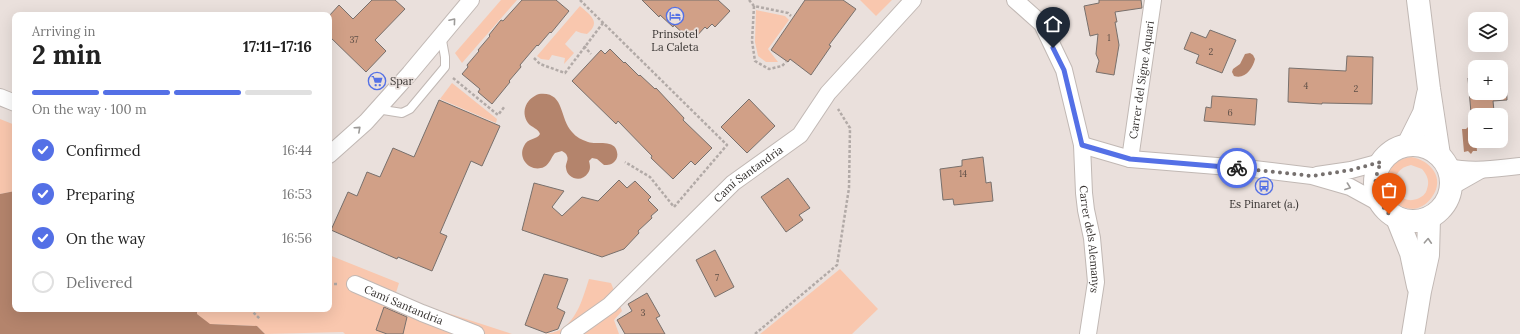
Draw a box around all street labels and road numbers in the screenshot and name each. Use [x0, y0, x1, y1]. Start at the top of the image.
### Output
street label: Carrer del Signe Aquari [1126, 20, 1157, 140]
street label: Camí Santandria [711, 142, 786, 205]
street label: Carrer dels Alemanys [1077, 185, 1103, 294]
street label: Camí Santandria [362, 282, 446, 328]

